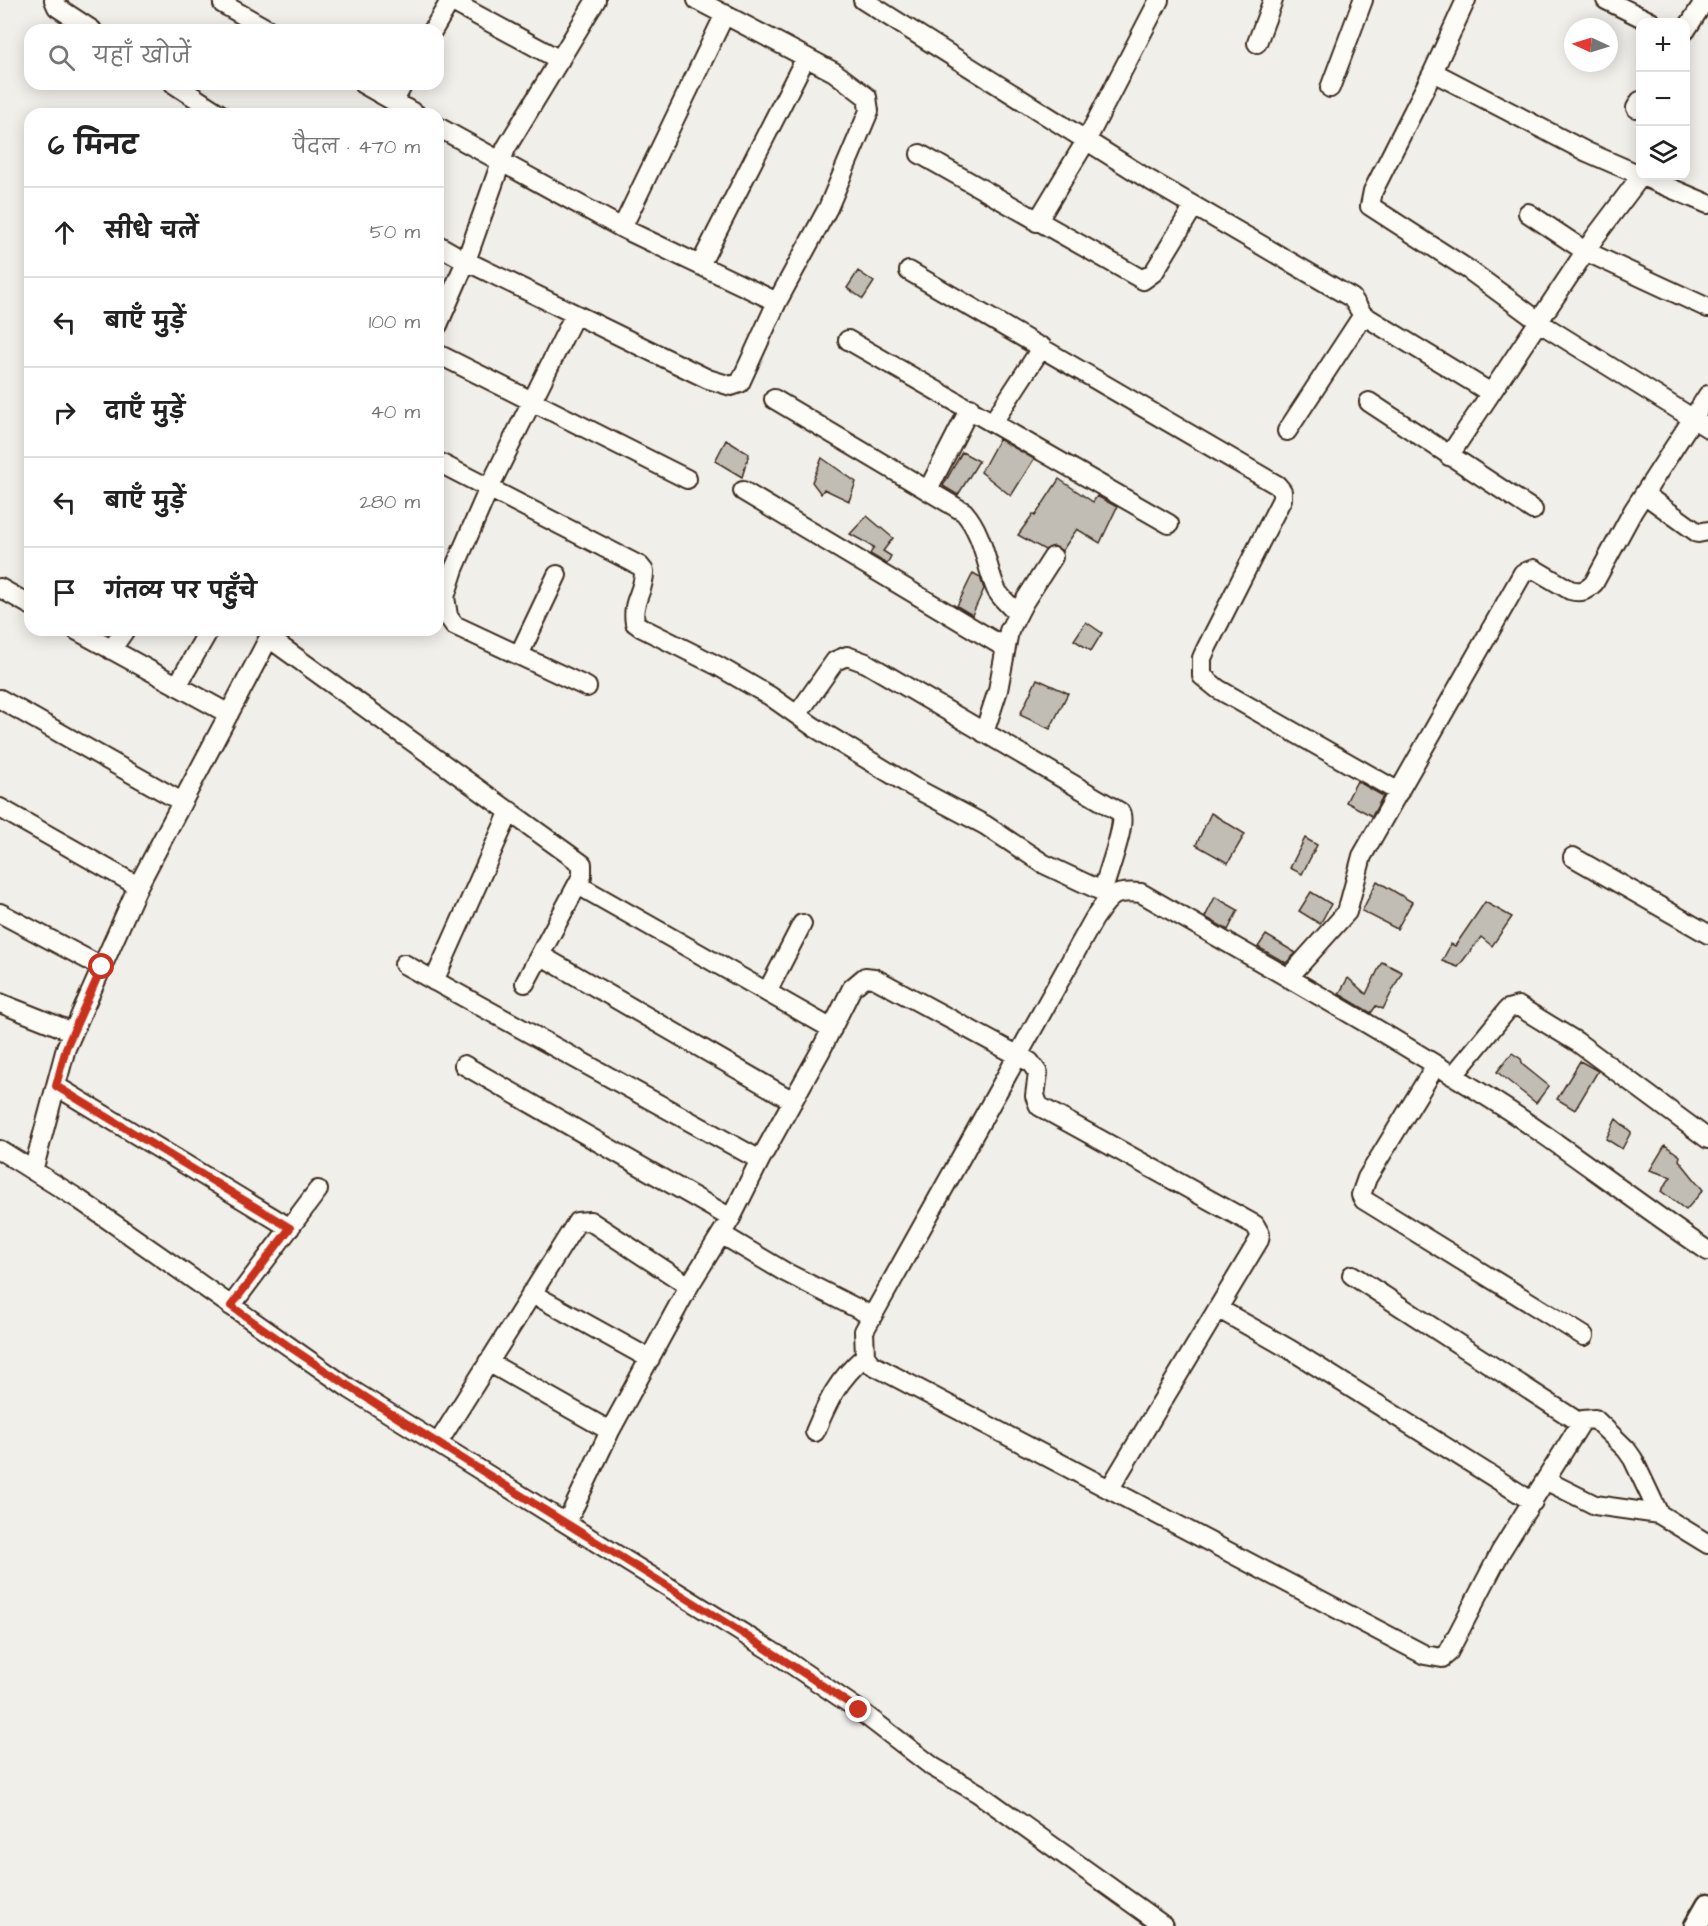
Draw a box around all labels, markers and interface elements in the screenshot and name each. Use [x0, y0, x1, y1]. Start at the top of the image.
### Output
north arrow [1564, 18, 1618, 72]
map controls [1636, 18, 1690, 180]
button: + [1636, 18, 1690, 72]
search box [24, 24, 444, 90]
icon: search [45, 41, 78, 74]
text: यहाँ खोजें [93, 41, 191, 72]
button: − [1636, 72, 1690, 126]
button: layers [1636, 126, 1690, 180]
text: 6 मिनट [48, 128, 138, 164]
text: पैदल · 470 m [293, 133, 420, 161]
icon: ahead [48, 216, 81, 249]
text: सीधे चलें [105, 216, 198, 247]
text: 50 m [370, 218, 420, 246]
icon: left [48, 306, 81, 339]
text: बाएँ मुड़ें [105, 306, 185, 337]
text: 100 m [369, 308, 420, 336]
icon: right [48, 396, 81, 429]
text: दाएँ मुड़ें [105, 396, 185, 427]
text: 40 m [370, 398, 420, 426]
icon: left [48, 486, 81, 519]
text: बाएँ मुड़ें [105, 486, 185, 517]
text: 280 m [359, 488, 420, 516]
icon: arrive [48, 576, 81, 609]
text: गंतव्य पर पहुँचे [105, 576, 256, 607]
route start [88, 953, 114, 979]
route end [845, 1696, 871, 1722]

